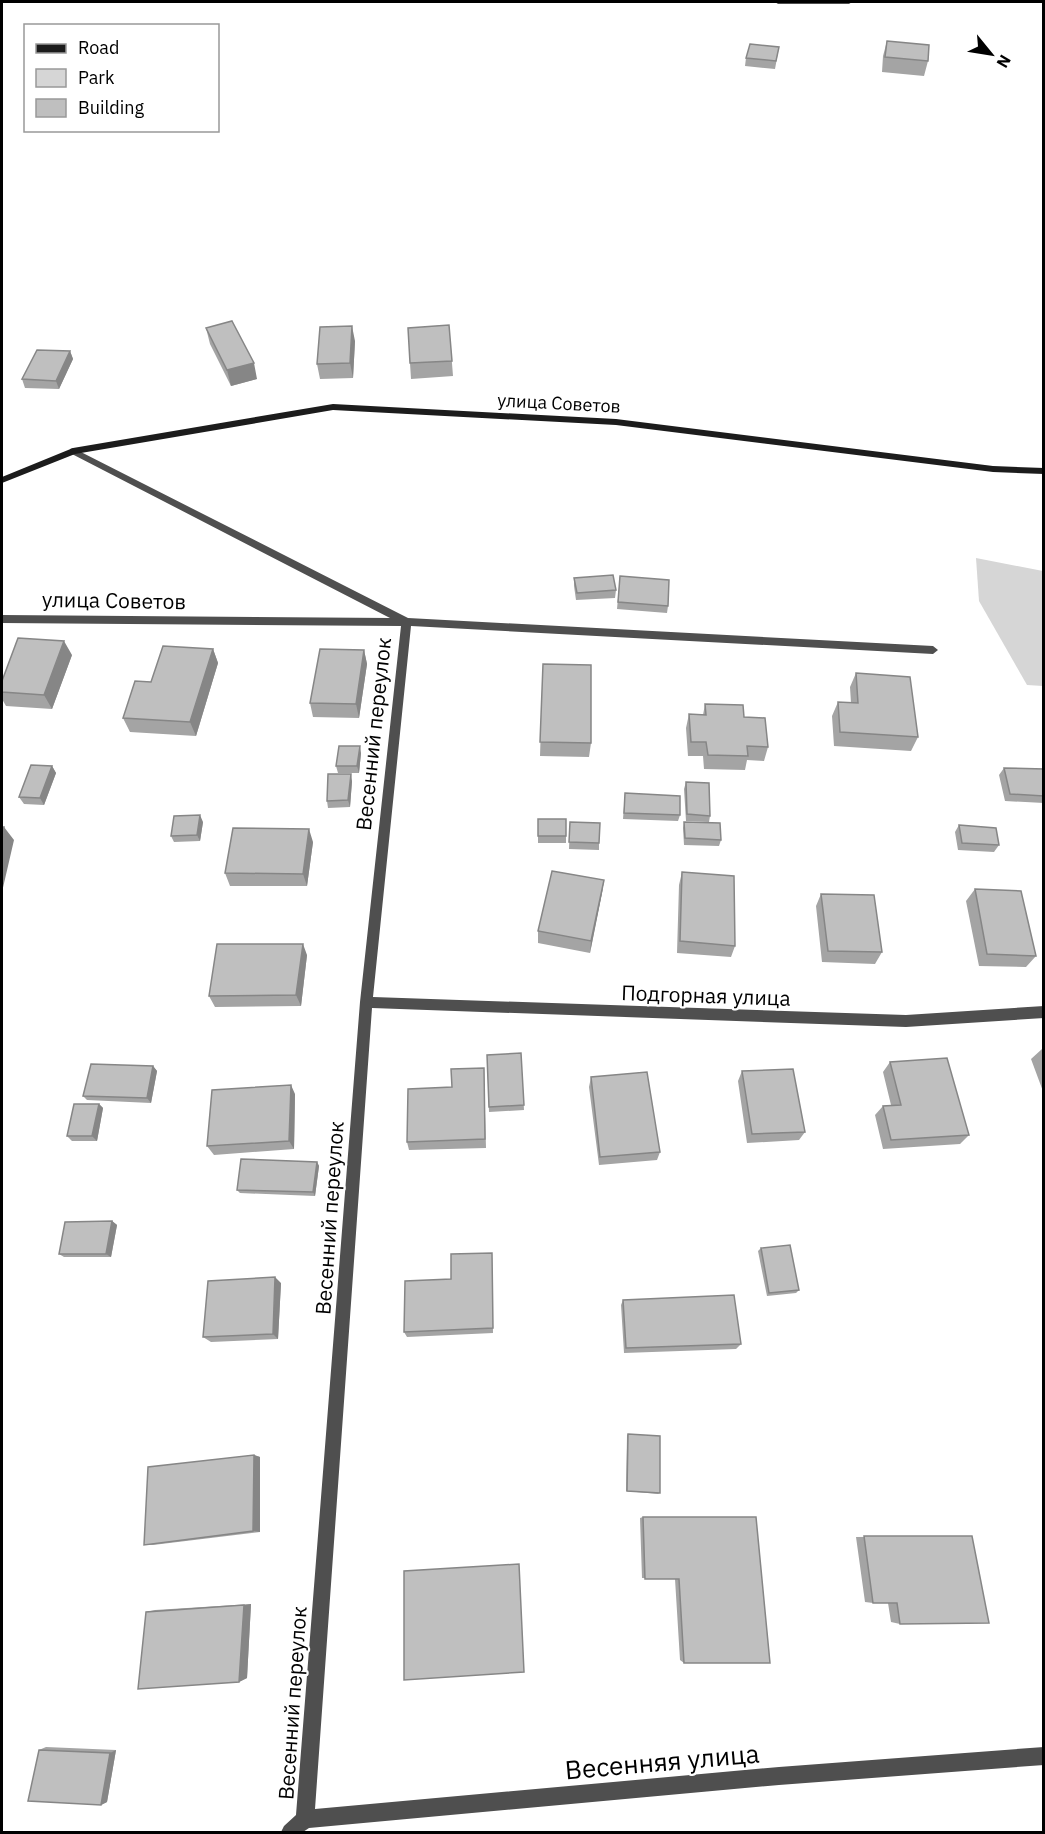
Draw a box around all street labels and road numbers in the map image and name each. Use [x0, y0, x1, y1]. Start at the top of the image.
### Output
street label: улица Советов [497, 388, 621, 418]
street label: улица Советов [42, 585, 186, 615]
street label: Весенний переулок [349, 636, 397, 832]
street label: Подгорная улица [621, 978, 791, 1012]
street label: Весенний переулок [308, 1120, 350, 1316]
street label: Весенний переулок [271, 1605, 313, 1801]
street label: Весенняя улица [563, 1736, 761, 1786]

